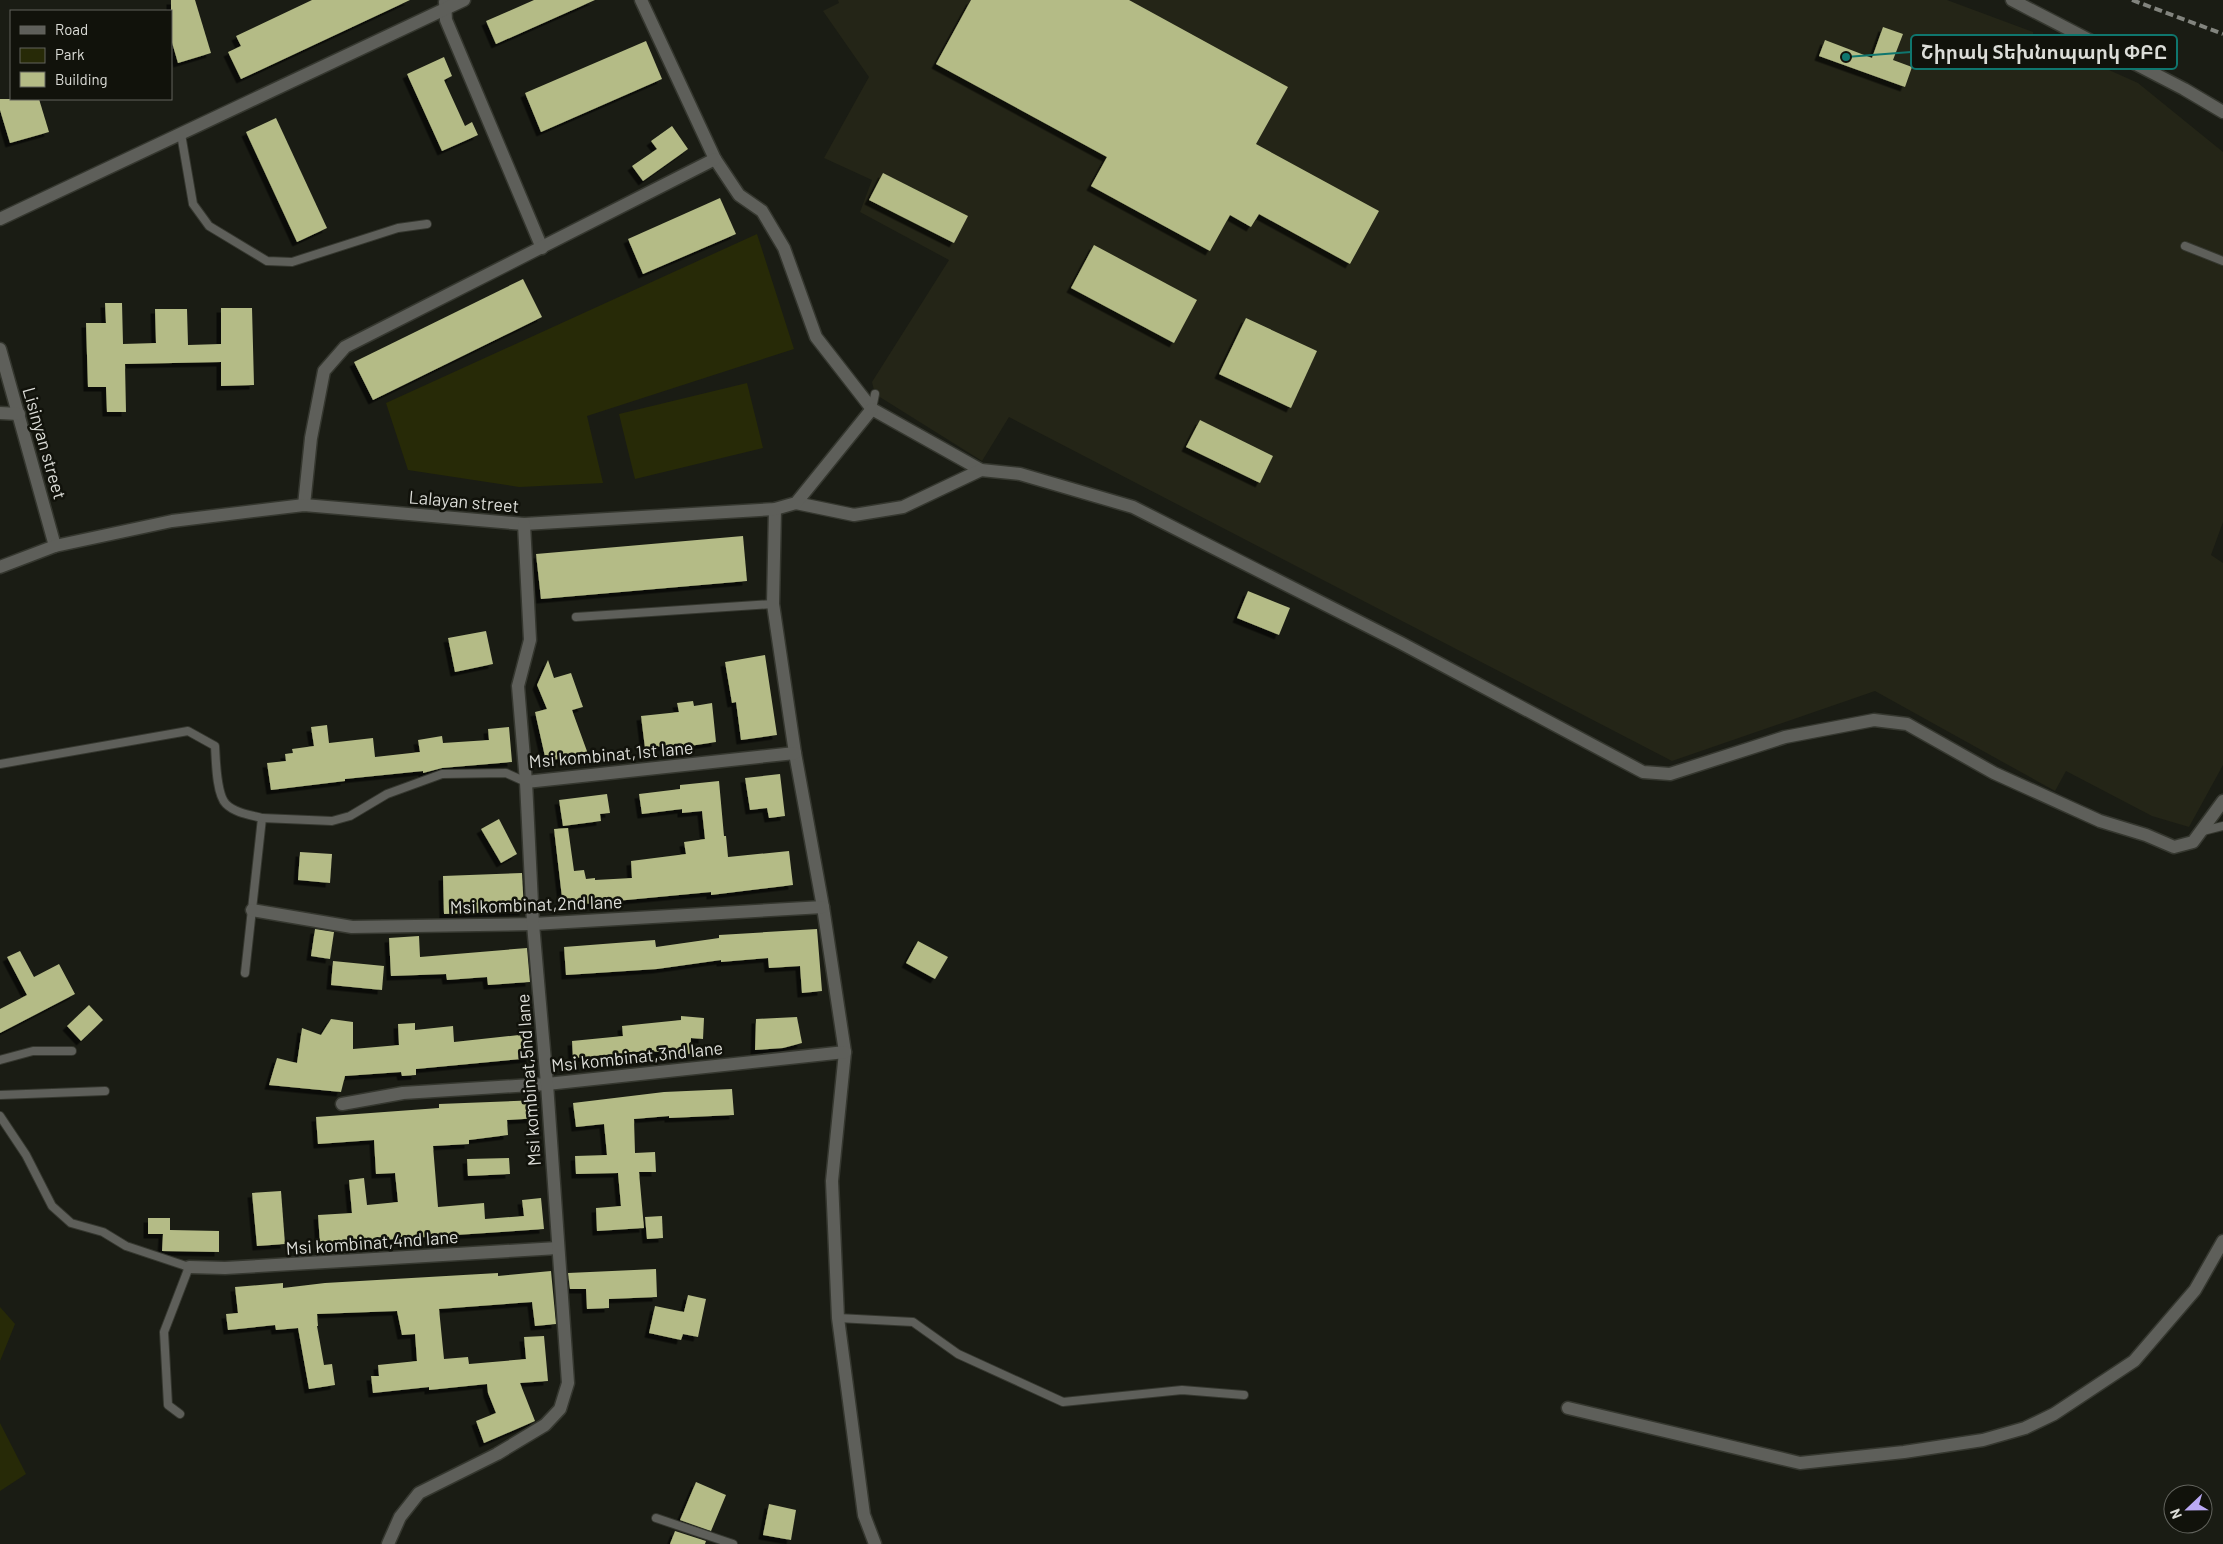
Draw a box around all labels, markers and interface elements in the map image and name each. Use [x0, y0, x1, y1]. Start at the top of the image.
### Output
legend [10, 10, 172, 100]
text: Road [55, 20, 88, 38]
callout: Շիրակ Տեխնոպարկ ՓԲԸ [1911, 35, 2177, 69]
text: Շիրակ Տեխնոպարկ ՓԲԸ [1921, 40, 2167, 64]
text: Park [55, 45, 85, 63]
text: Building [55, 70, 108, 88]
street label: Lisinyan street [19, 384, 71, 502]
street label: Lalayan street [408, 485, 520, 517]
street label: Msi kombinat,1st lane [528, 736, 694, 772]
street label: Msi kombinat,2nd lane [449, 890, 623, 918]
street label: Msi kombinat,5nd lane [511, 993, 545, 1167]
street label: Msi kombinat,3nd lane [550, 1036, 724, 1076]
street label: Msi kombinat,4nd lane [285, 1225, 459, 1259]
north arrow [2163, 1484, 2213, 1534]
text: N [2166, 1507, 2185, 1522]

